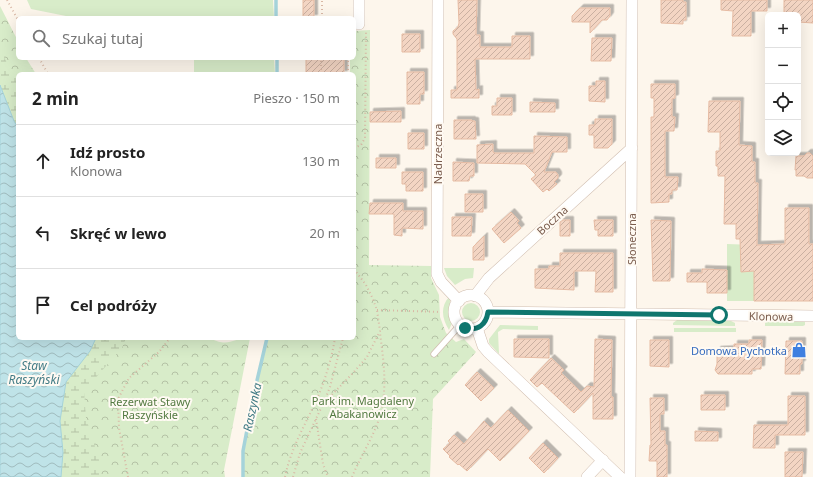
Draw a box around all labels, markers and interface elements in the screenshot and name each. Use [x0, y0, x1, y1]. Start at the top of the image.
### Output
map controls [765, 12, 801, 156]
button: + [765, 12, 801, 48]
search box [16, 16, 356, 60]
icon: search [30, 27, 52, 49]
text: Szukaj tutaj [62, 28, 143, 48]
button: − [765, 48, 801, 84]
button: locate [765, 84, 801, 120]
text: 2 min [32, 87, 79, 110]
text: Pieszo · 150 m [253, 89, 340, 107]
button: layers [765, 120, 801, 156]
street label: Nadrzeczna [430, 124, 445, 184]
text: Idź prosto [70, 142, 145, 162]
icon: ahead [32, 150, 54, 172]
text: 130 m [302, 152, 340, 170]
text: Klonowa [70, 162, 122, 180]
street label: Boczna [533, 202, 571, 238]
street label: Słoneczna [624, 213, 639, 265]
icon: left [32, 222, 54, 244]
text: Skręć w lewo [70, 223, 167, 243]
text: 20 m [310, 224, 340, 242]
icon: arrive [32, 294, 54, 316]
text: Cel podróży [70, 295, 157, 315]
route start [710, 306, 728, 324]
street label: Klonowa [749, 308, 793, 324]
route end [456, 319, 474, 337]
shop icon: Domowa Pychotka [790, 341, 808, 359]
place label: Domowa Pychotka [691, 343, 787, 358]
water label: Staw Raszyński [9, 357, 60, 388]
water label: Raszynka [239, 381, 266, 433]
park label: Park im. Magdaleny Abakanowicz [312, 393, 415, 421]
park label: Rezerwat Stawy Raszyńskie [110, 394, 191, 422]

